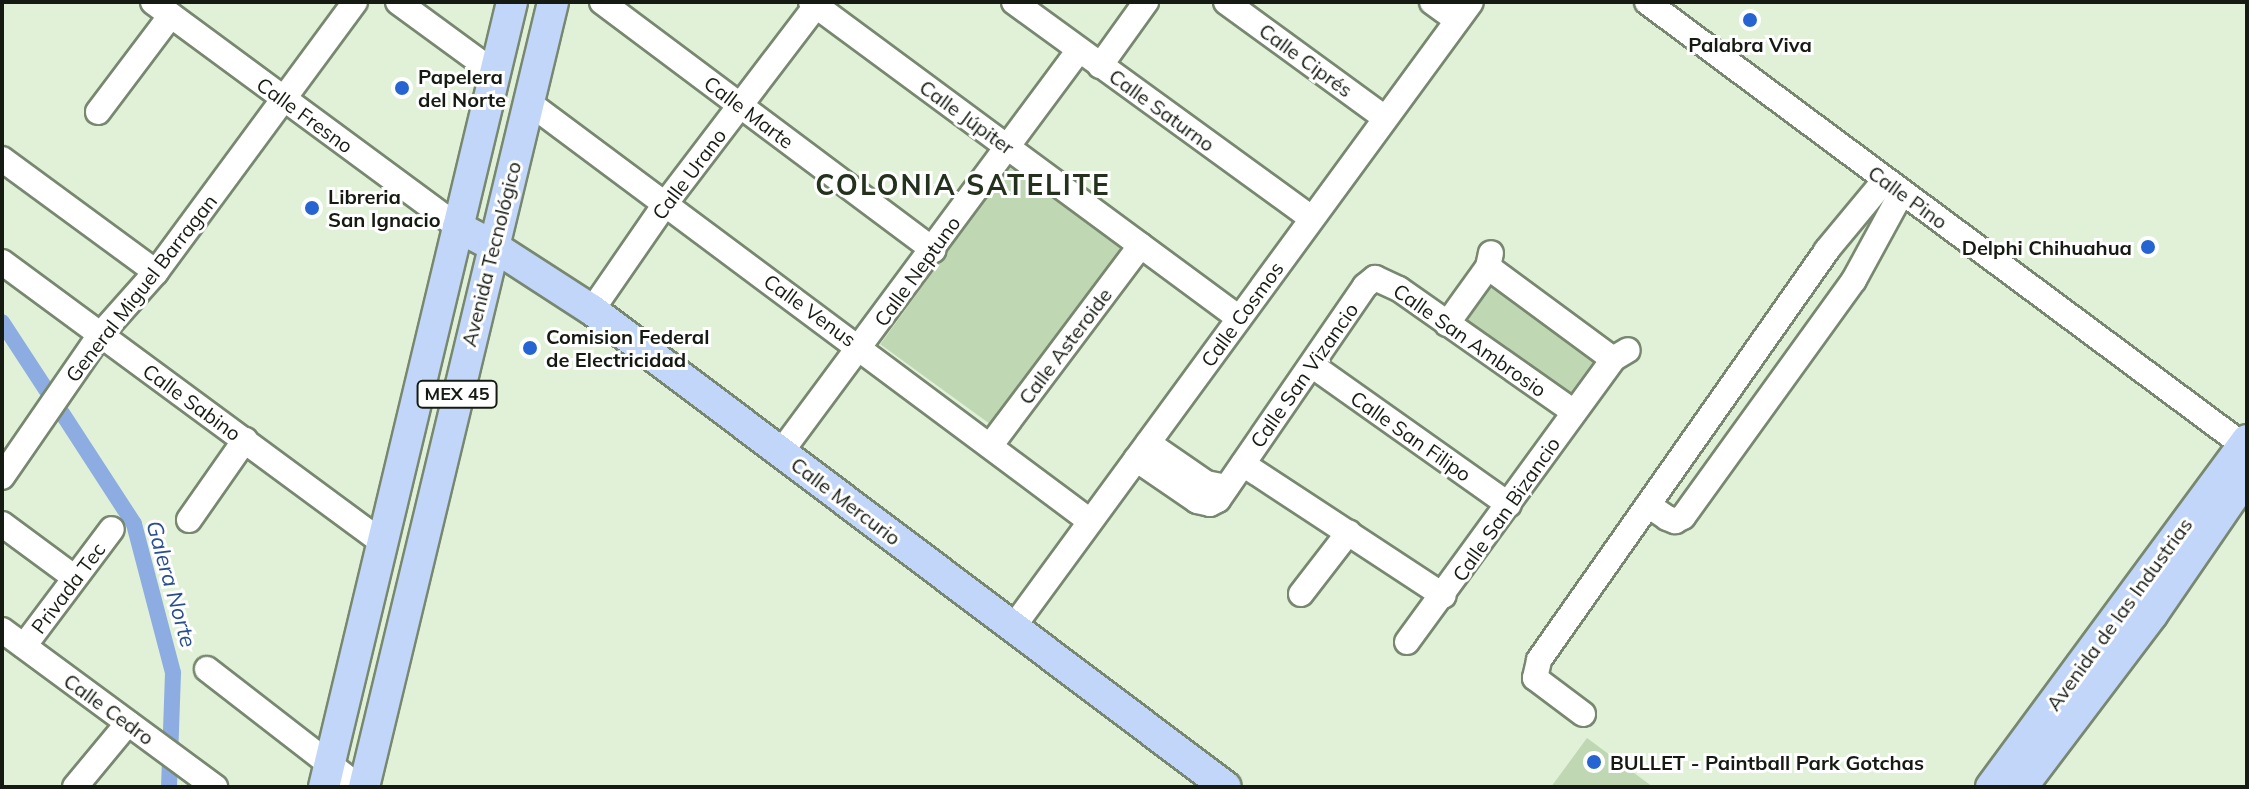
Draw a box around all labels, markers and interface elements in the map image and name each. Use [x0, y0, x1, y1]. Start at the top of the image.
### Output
marker: Palabra Viva [1741, 11, 1759, 29]
street label: Calle Ciprés [1255, 18, 1357, 102]
place label: Palabra Viva [1688, 32, 1812, 56]
place label: Papelera del Norte [418, 64, 506, 111]
street label: Calle Saturno [1105, 64, 1219, 156]
street label: Calle Marte [700, 71, 798, 153]
street label: Calle Fresno [252, 72, 358, 158]
street label: Calle Júpiter [915, 75, 1019, 159]
marker: Papelera del Norte [393, 79, 411, 97]
street label: Calle Urano [647, 124, 731, 224]
street label: Avenida Tecnológico [456, 159, 526, 349]
street label: Calle Pino [1864, 160, 1952, 234]
district label: COLONIA SATELITE [815, 168, 1111, 202]
place label: Libreria San Ignacio [328, 184, 441, 231]
street label: General Miguel Barragan [60, 189, 222, 387]
marker: Libreria San Ignacio [303, 199, 321, 217]
street label: Calle Neptuno [869, 211, 965, 331]
place label: Delphi Chihuahua [1962, 235, 2132, 259]
marker: Delphi Chihuahua [2139, 238, 2157, 256]
street label: Calle Cosmos [1196, 257, 1288, 371]
street label: Calle Venus [759, 269, 861, 351]
street label: Calle San Ambrosio [1389, 278, 1551, 402]
street label: Calle Asteroide [1013, 283, 1117, 409]
street label: Calle San Vizancio [1245, 298, 1363, 452]
place label: Comision Federal de Electricidad [546, 324, 709, 371]
marker: Comision Federal de Electricidad [521, 339, 539, 357]
street label: Calle Sabino [138, 358, 246, 446]
road number: MEX 45 [415, 380, 499, 408]
street label: Calle San Filipo [1346, 386, 1476, 486]
street label: Calle San Bizancio [1447, 432, 1565, 586]
street label: Calle Mercurio [786, 452, 906, 550]
street label: Avenida de las Industrias [2041, 513, 2197, 715]
water label: Galera Norte [140, 518, 202, 650]
street label: Privada Tec [26, 538, 110, 638]
street label: Calle Cedro [59, 668, 159, 750]
place label: BULLET - Paintball Park Gotchas [1610, 750, 1924, 774]
marker: BULLET - Paintball Park Gotchas [1585, 753, 1603, 771]

